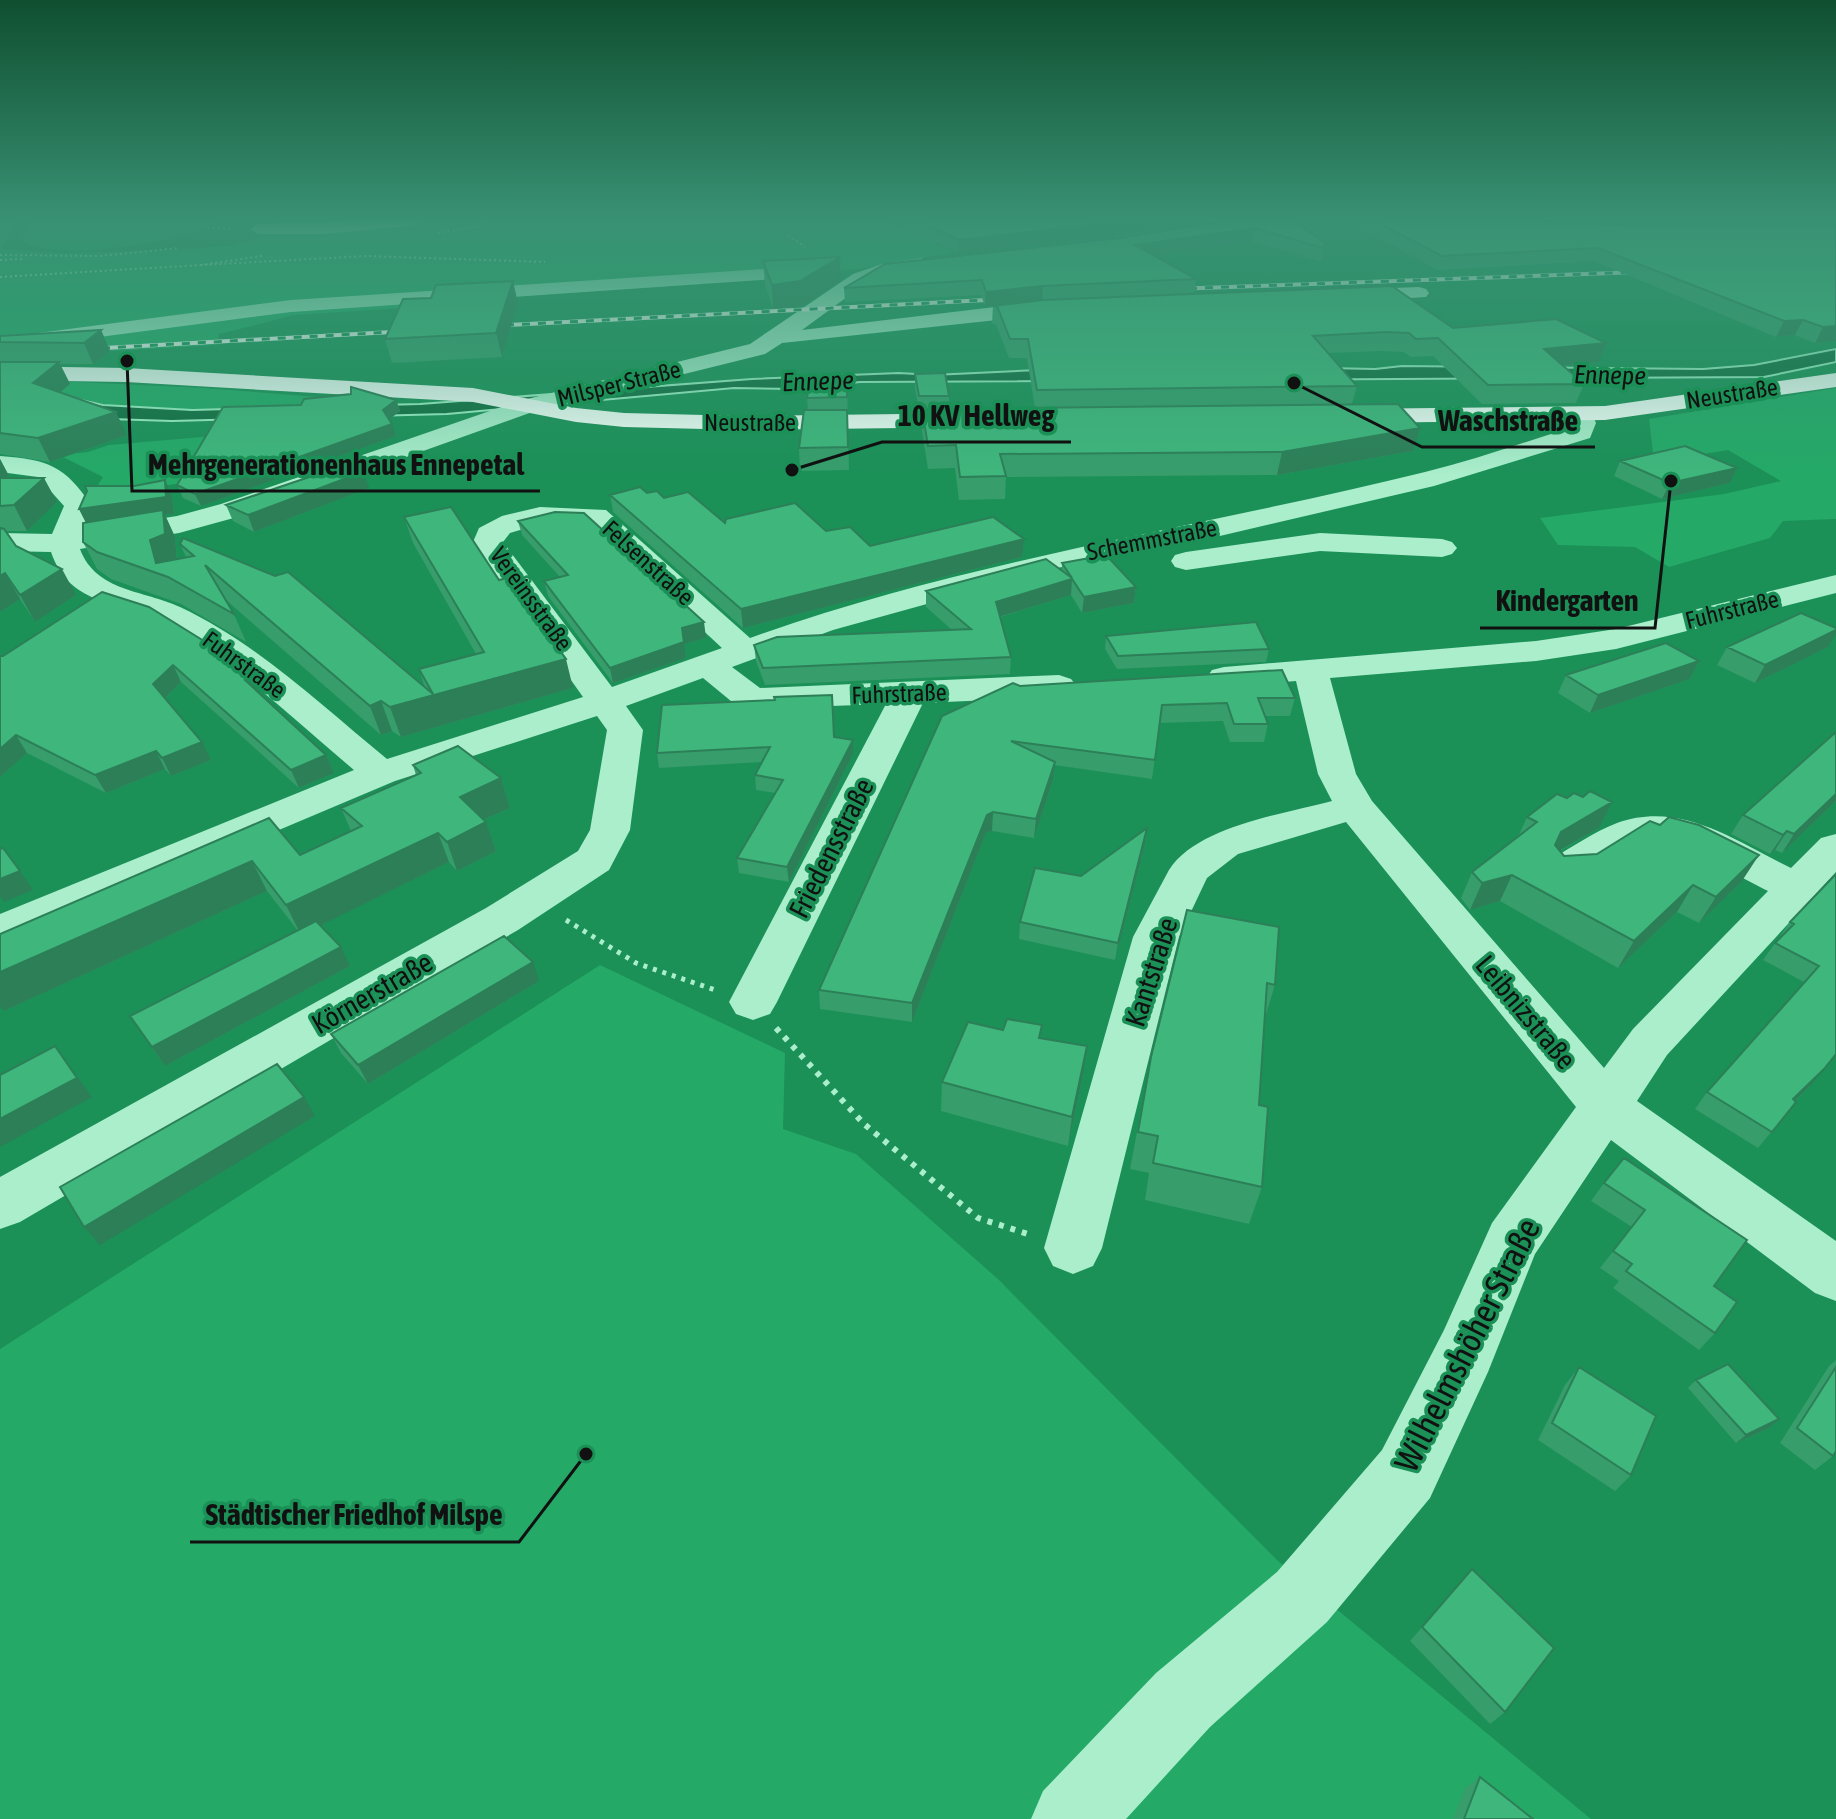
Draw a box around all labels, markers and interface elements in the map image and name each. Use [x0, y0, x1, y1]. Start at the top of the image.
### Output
street label: Milsper Straße [554, 355, 683, 412]
water label: Ennepe [1574, 359, 1646, 391]
water label: Ennepe [781, 365, 855, 397]
street label: Neustraße [1684, 373, 1779, 414]
callout: 10 KV Hellweg [882, 388, 1071, 442]
callout: Waschstraße [1422, 393, 1595, 447]
text: 10 KV Hellweg [898, 398, 1054, 432]
text: Waschstraße [1437, 403, 1578, 437]
street label: Neustraße [704, 409, 796, 436]
callout: Mehrgenerationenhaus Ennepetal [132, 437, 540, 491]
text: Mehrgenerationenhaus Ennepetal [148, 447, 525, 481]
street label: Schemmstraße [1085, 514, 1219, 565]
street label: Felsenstraße [597, 515, 699, 610]
street label: Vereinsstraße [485, 542, 578, 656]
callout: Kindergarten [1480, 574, 1655, 628]
text: Kindergarten [1495, 583, 1639, 617]
street label: Fuhrstraße [1682, 585, 1781, 634]
street label: Fuhrstraße [198, 626, 291, 703]
street label: Fuhrstraße [851, 678, 947, 709]
street label: Friedensstraße [782, 773, 880, 923]
street label: Kantstraße [1118, 914, 1184, 1030]
street label: Körnerstraße [306, 946, 438, 1040]
street label: Leibnizstraße [1469, 949, 1583, 1075]
street label: Wilhelmshöher Straße [1386, 1212, 1547, 1478]
callout: Städtischer Friedhof Milspe [190, 1488, 519, 1542]
text: Städtischer Friedhof Milspe [205, 1497, 503, 1531]

